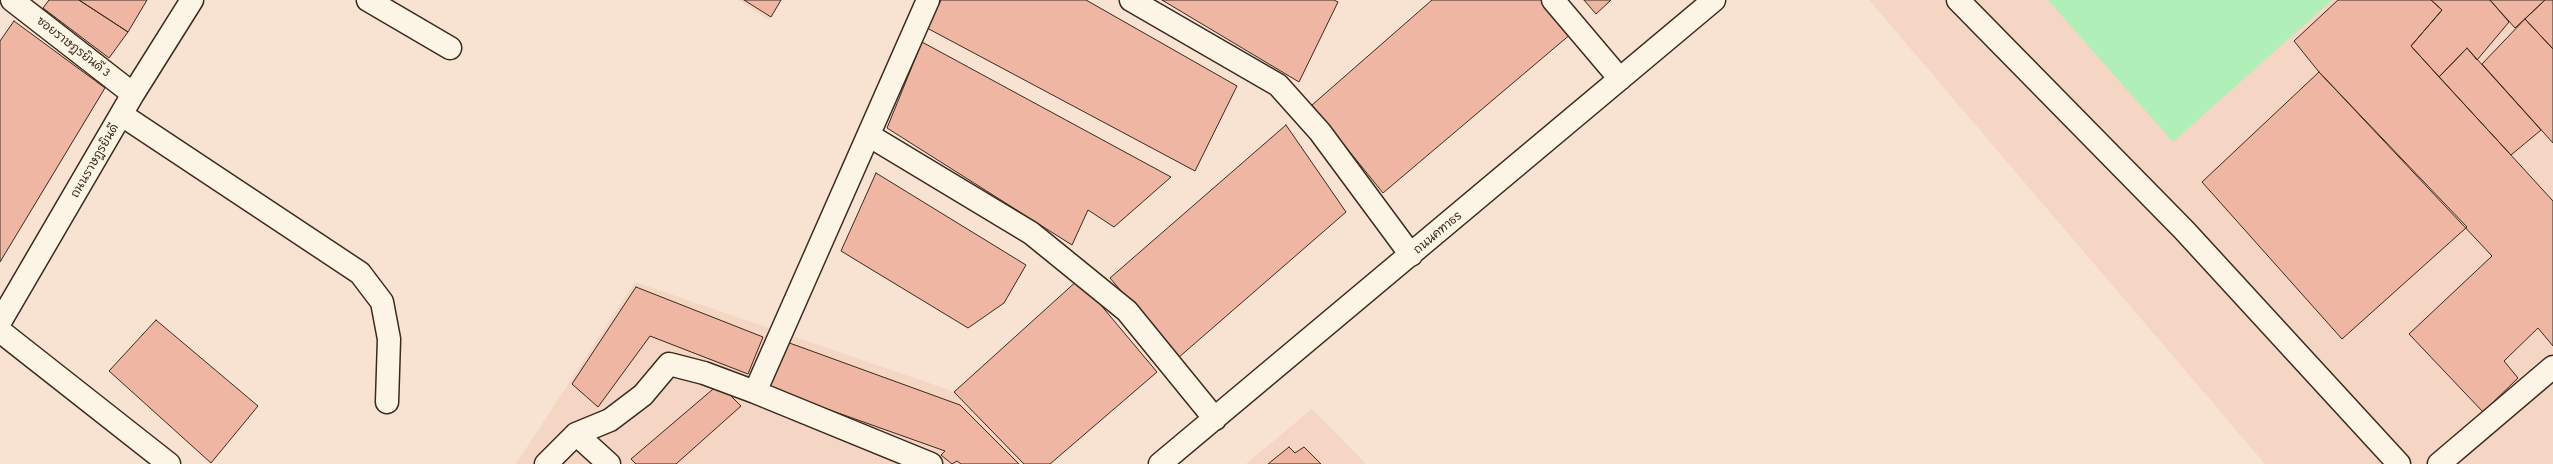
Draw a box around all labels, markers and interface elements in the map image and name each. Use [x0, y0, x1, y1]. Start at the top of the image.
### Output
street label: ซอยราษฎรยินดี 3 [33, 14, 113, 80]
street label: ถนนราษฎรยินดี [68, 121, 122, 201]
street label: ถนนคฑาธร [1411, 209, 1465, 257]

